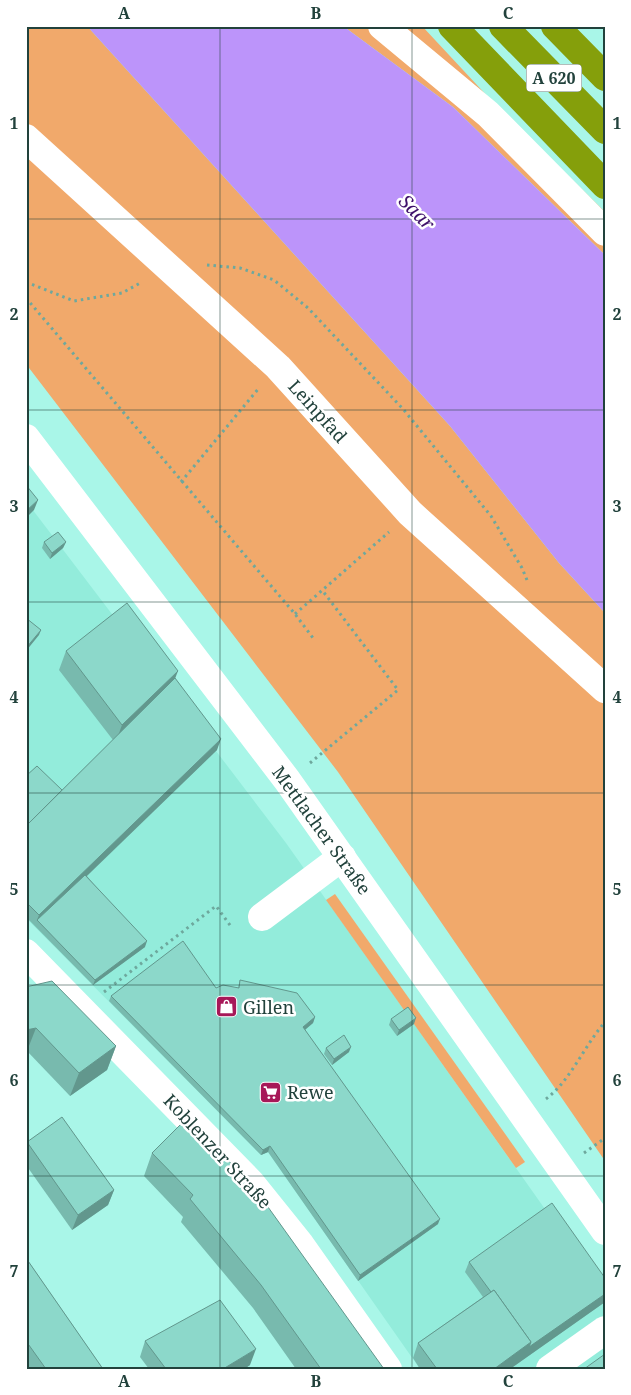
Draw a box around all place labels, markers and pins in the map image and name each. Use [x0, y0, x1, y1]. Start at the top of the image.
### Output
shop icon: Gillen [215, 995, 239, 1019]
place label: Gillen [243, 995, 294, 1019]
supermarket icon: Rewe [259, 1080, 283, 1104]
place label: Rewe [287, 1080, 334, 1104]

